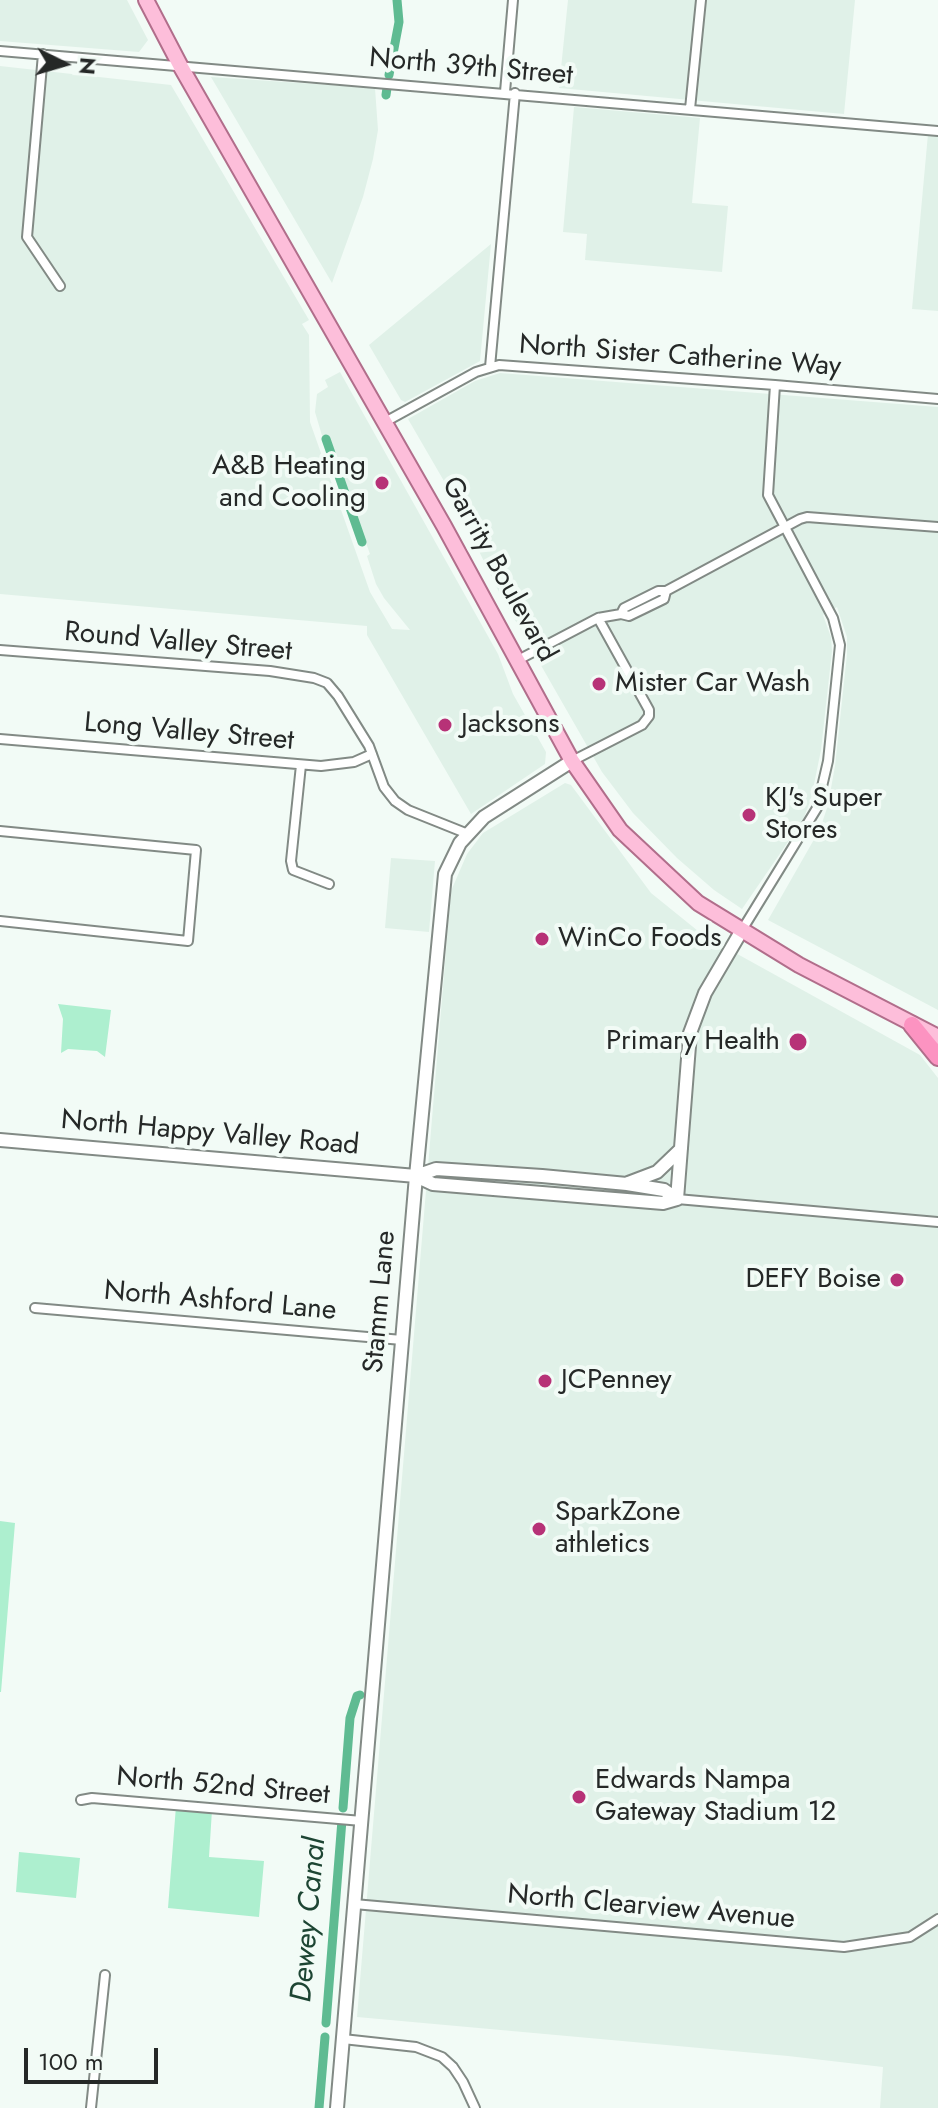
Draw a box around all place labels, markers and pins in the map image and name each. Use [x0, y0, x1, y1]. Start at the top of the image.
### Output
place label: A&B Heating and Cooling [212, 450, 366, 516]
marker: A&B Heating and Cooling [373, 474, 391, 492]
place label: Mister Car Wash [615, 667, 810, 701]
marker: Mister Car Wash [590, 675, 608, 693]
place label: Jacksons [461, 708, 559, 742]
marker: Jacksons [436, 716, 454, 734]
place label: KJ's Super Stores [765, 782, 882, 848]
marker: KJ's Super Stores [740, 806, 758, 824]
place label: WinCo Foods [558, 922, 722, 956]
marker: WinCo Foods [533, 930, 551, 948]
place label: Primary Health [606, 1025, 780, 1059]
marker: Primary Health [787, 1031, 809, 1053]
place label: DEFY Boise [745, 1263, 881, 1297]
marker: DEFY Boise [888, 1271, 906, 1289]
place label: JCPenney [561, 1364, 672, 1398]
marker: JCPenney [536, 1372, 554, 1390]
place label: SparkZone athletics [555, 1496, 681, 1562]
marker: SparkZone athletics [530, 1520, 548, 1538]
place label: Edwards Nampa Gateway Stadium 12 [595, 1764, 836, 1830]
marker: Edwards Nampa Gateway Stadium 12 [570, 1788, 588, 1806]

